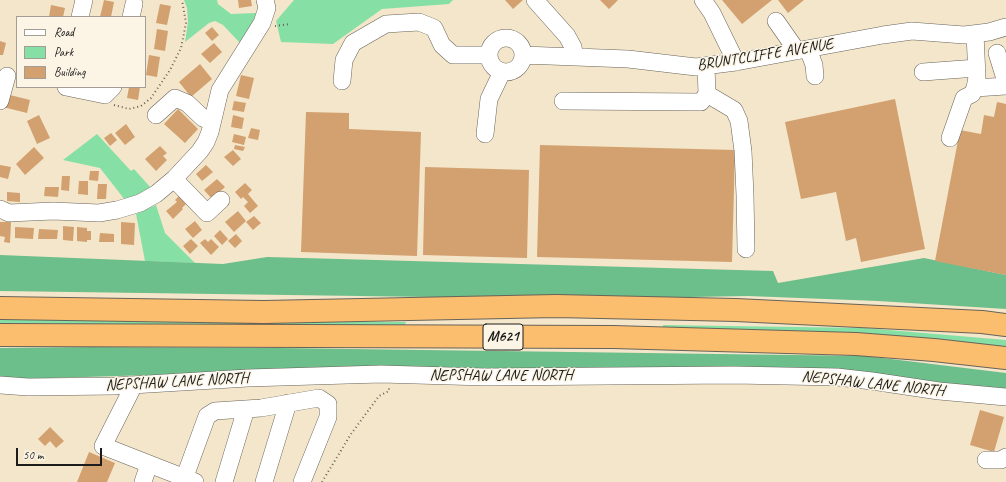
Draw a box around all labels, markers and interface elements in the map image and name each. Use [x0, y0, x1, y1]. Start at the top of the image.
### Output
legend [16, 16, 146, 88]
text: Road [54, 24, 74, 40]
street label: BRUNTCLIFFE AVENUE [696, 35, 834, 75]
text: Park [54, 44, 73, 60]
text: Building [54, 64, 86, 80]
road number: M621 [483, 324, 523, 350]
street label: NEPSHAW LANE NORTH [429, 366, 573, 386]
street label: NEPSHAW LANE NORTH [801, 367, 945, 401]
street label: NEPSHAW LANE NORTH [105, 369, 249, 395]
scale bar [18, 440, 104, 466]
text: 50 m [23, 447, 43, 463]

